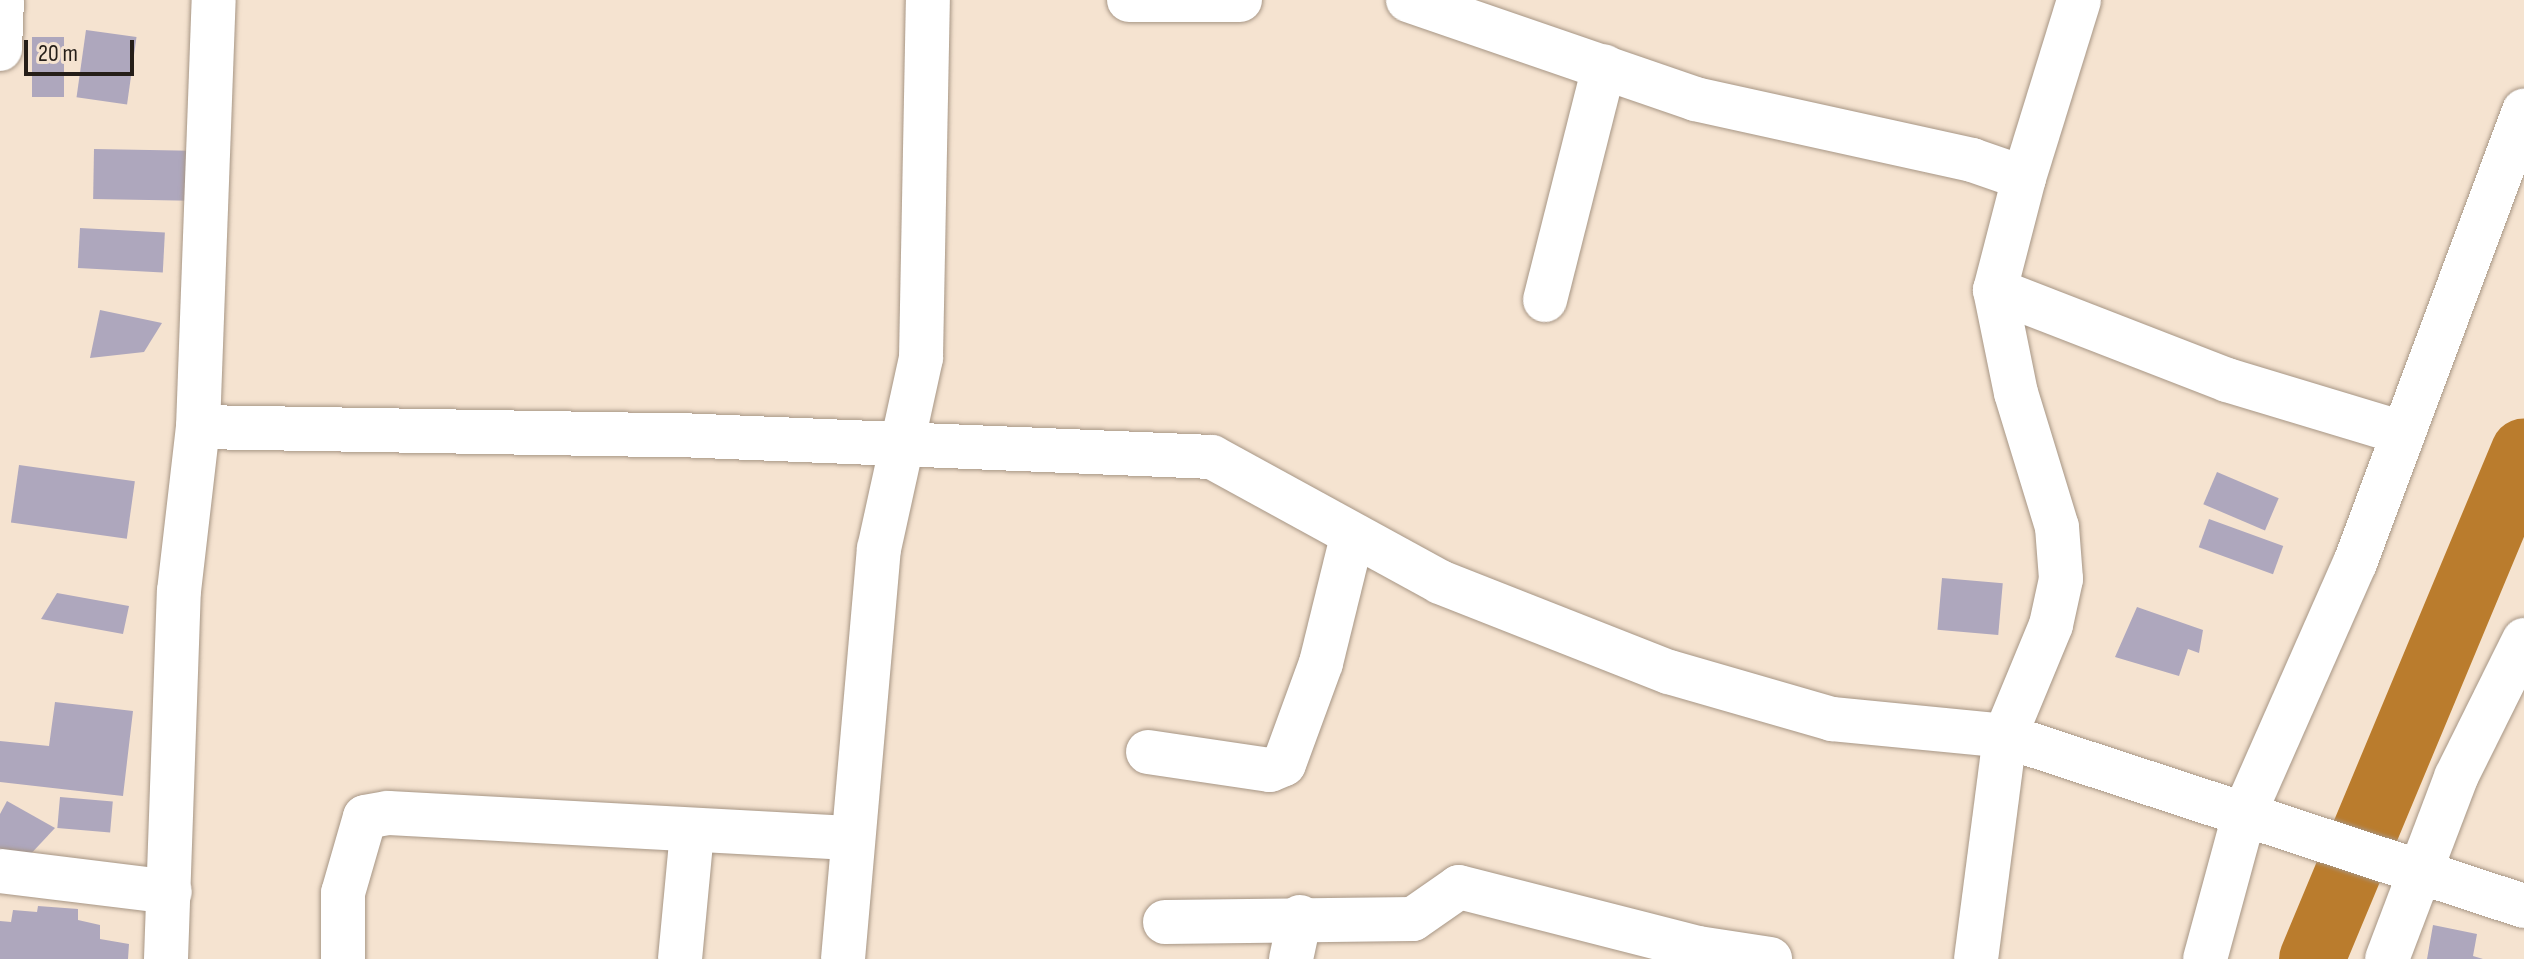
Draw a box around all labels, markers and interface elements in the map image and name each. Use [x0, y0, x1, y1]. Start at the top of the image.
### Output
scale bar [28, 24, 138, 74]
text: 20 m [38, 39, 78, 68]

